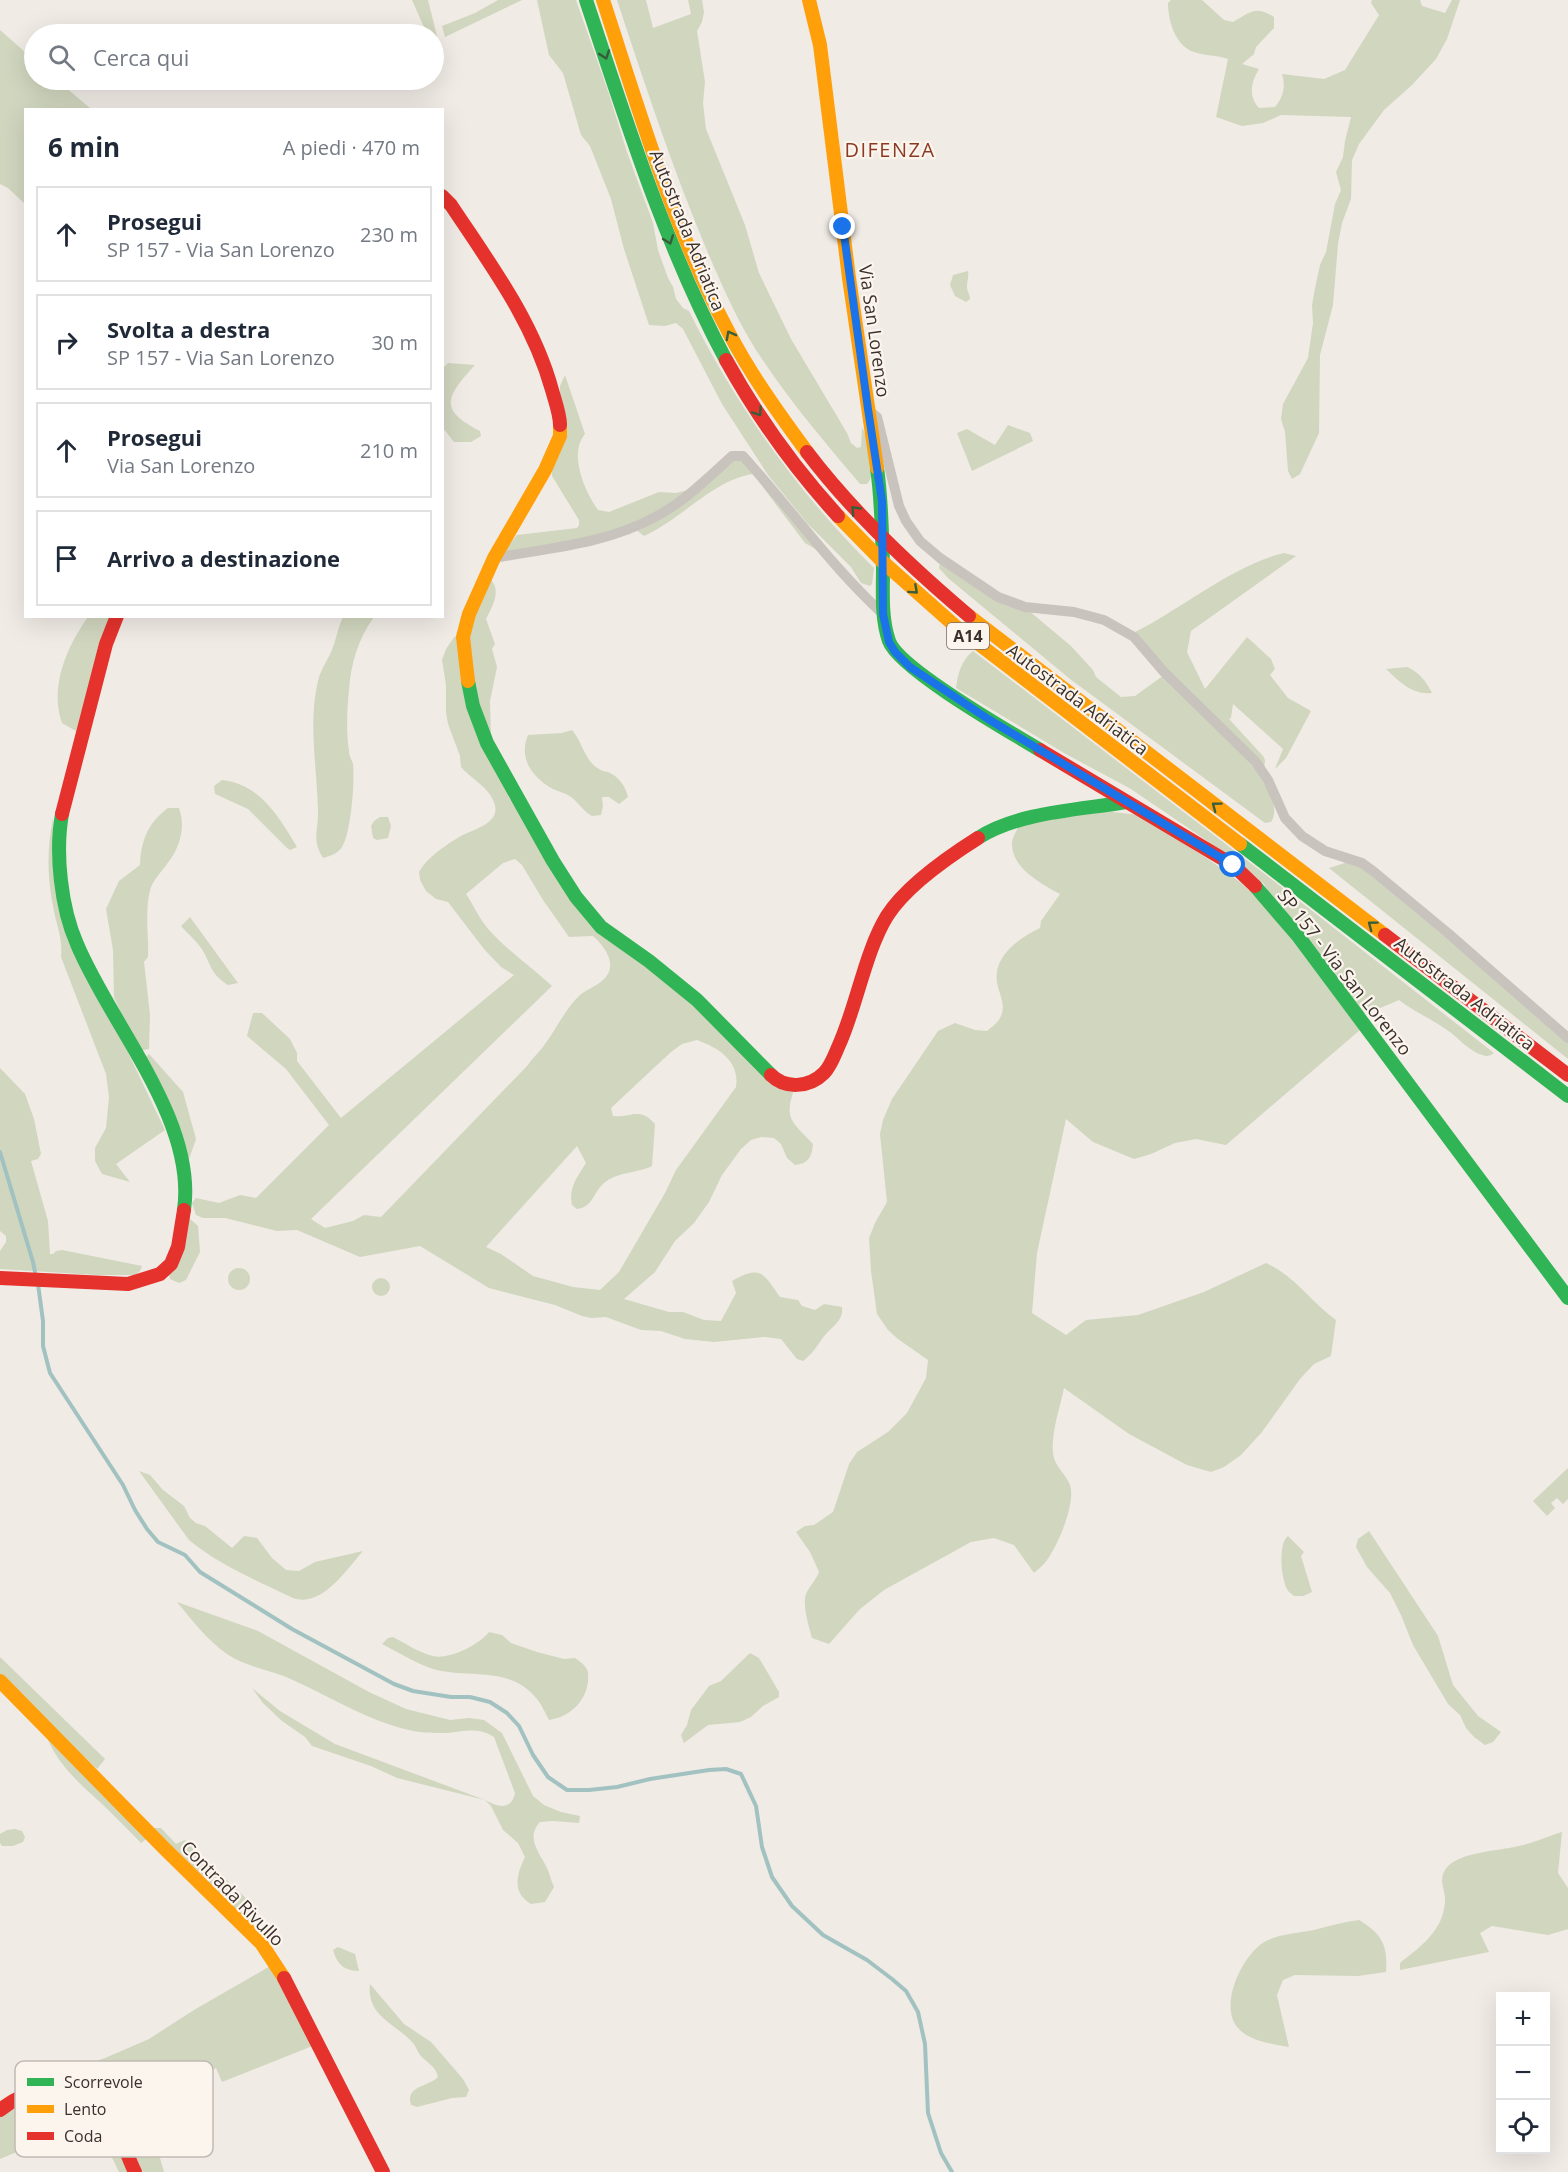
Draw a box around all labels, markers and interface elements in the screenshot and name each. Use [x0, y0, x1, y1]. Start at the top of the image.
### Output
search box [24, 24, 444, 90]
icon: search [45, 41, 78, 74]
text: Cerca qui [93, 42, 189, 72]
one-way arrow [597, 49, 610, 60]
text: 6 min [48, 129, 120, 165]
text: A piedi · 470 m [283, 134, 420, 161]
district label: DIFENZA [844, 136, 936, 163]
street label: Autostrada Adriatica [645, 146, 731, 314]
text: Prosegui [107, 206, 202, 236]
route end [829, 213, 855, 239]
icon: ahead [50, 218, 83, 251]
text: 230 m [360, 221, 418, 248]
one-way arrow [662, 233, 674, 244]
text: SP 157 - Via San Lorenzo [107, 236, 335, 263]
street label: Via San Lorenzo [854, 263, 896, 399]
text: Svolta a destra [107, 314, 270, 344]
icon: right [50, 326, 83, 359]
text: 30 m [371, 329, 418, 356]
one-way arrow [726, 330, 737, 341]
text: SP 157 - Via San Lorenzo [107, 344, 335, 371]
one-way arrow [751, 406, 762, 417]
text: Prosegui [107, 422, 202, 452]
icon: ahead [50, 434, 83, 467]
text: 210 m [360, 437, 418, 464]
text: Via San Lorenzo [107, 452, 255, 479]
one-way arrow [851, 506, 862, 517]
icon: arrive [50, 542, 83, 575]
text: Arrivo a destinazione [107, 543, 340, 573]
one-way arrow [907, 583, 918, 594]
road number: A14 [947, 623, 989, 649]
street label: Autostrada Adriatica [1002, 638, 1154, 760]
one-way arrow [1212, 803, 1223, 814]
route start [1219, 851, 1245, 877]
street label: SP 157 - Via San Lorenzo [1272, 884, 1418, 1060]
one-way arrow [1367, 921, 1378, 932]
street label: Autostrada Adriatica [1390, 931, 1540, 1055]
street label: Contrada Rivullo [176, 1835, 290, 1951]
map controls [1496, 1992, 1550, 2154]
button: + [1496, 1992, 1550, 2046]
button: − [1496, 2046, 1550, 2100]
legend [15, 2061, 213, 2157]
text: Scorrevole [64, 2071, 143, 2093]
text: Lento [64, 2098, 106, 2120]
button: locate [1496, 2100, 1550, 2154]
text: Coda [64, 2125, 102, 2147]

